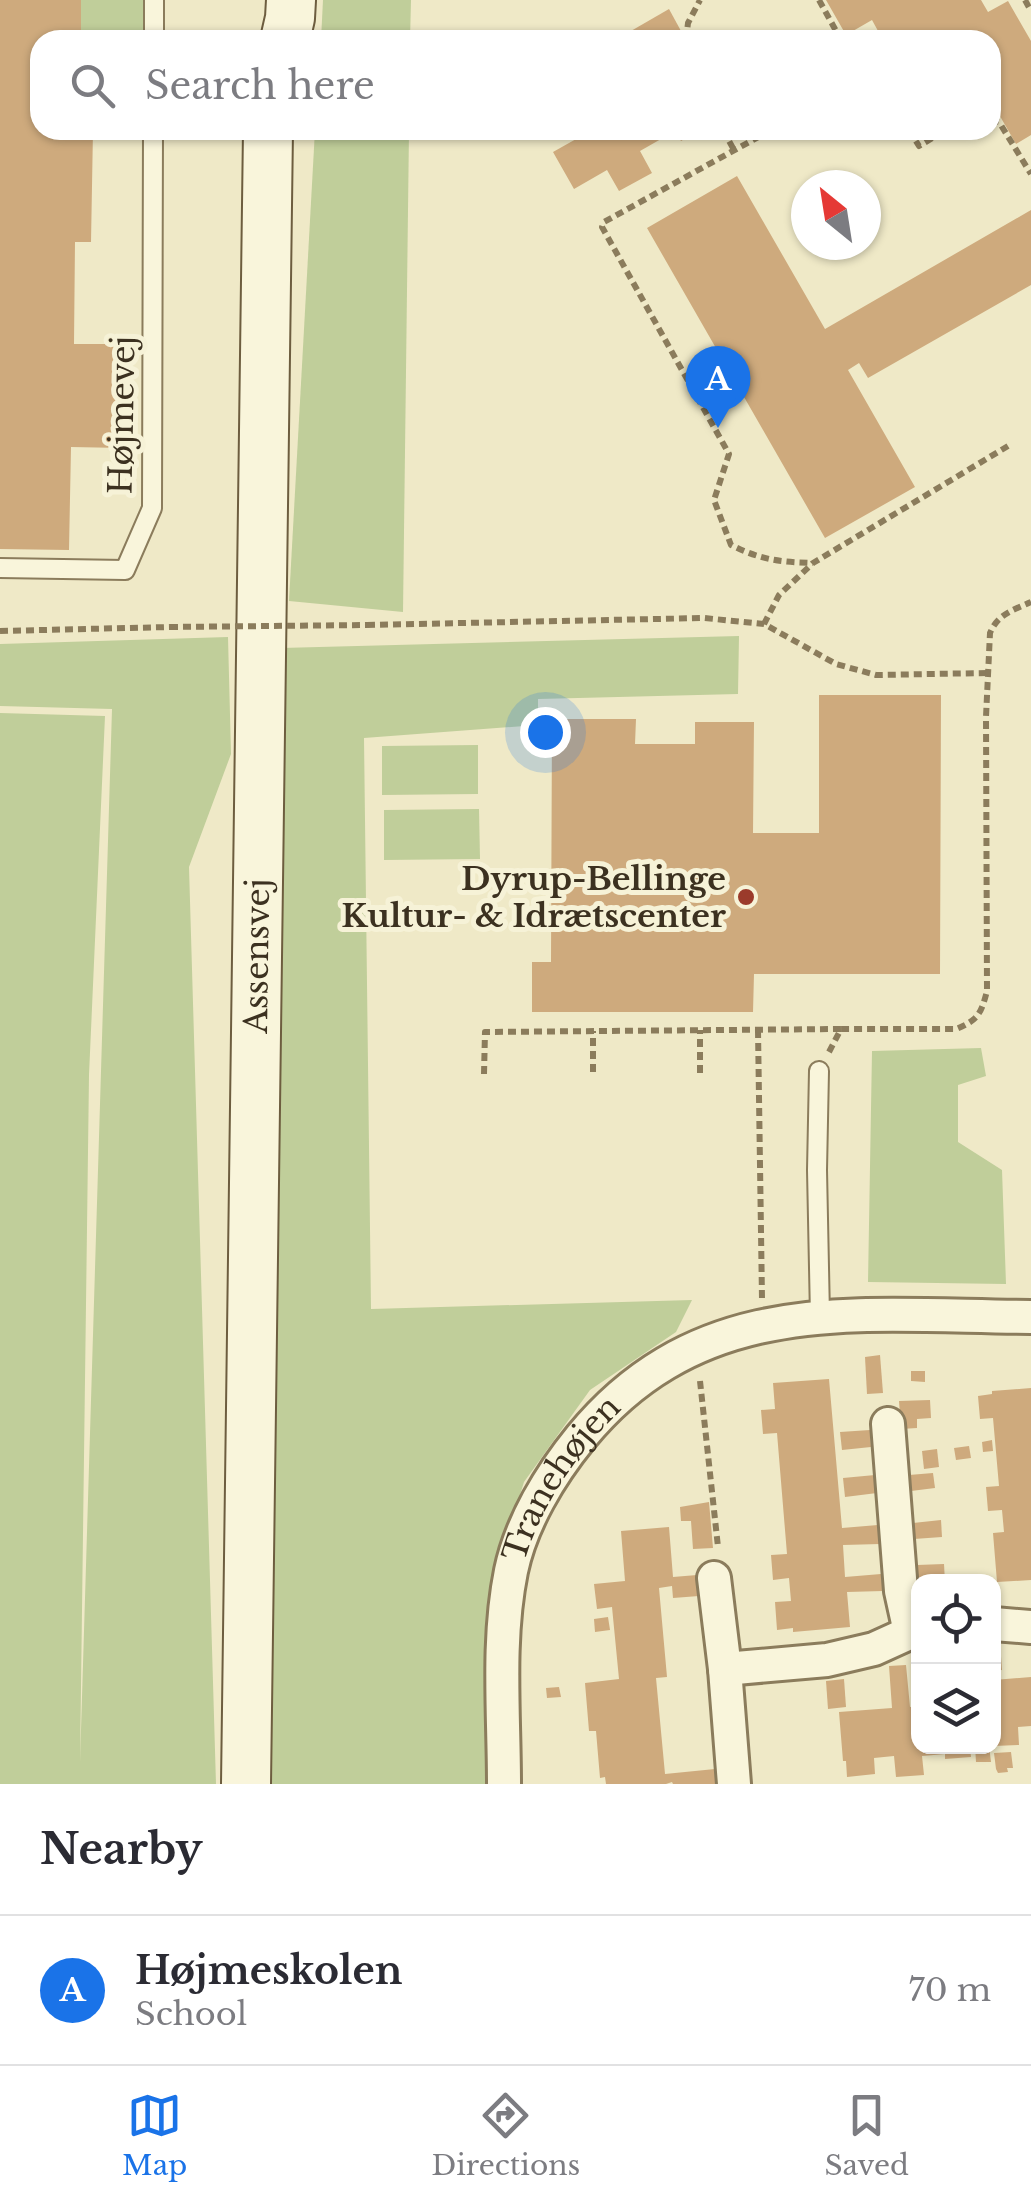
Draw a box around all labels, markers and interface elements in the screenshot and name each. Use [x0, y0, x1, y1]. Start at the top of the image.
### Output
search box [30, 30, 1001, 140]
icon: search [65, 58, 120, 113]
text: Search here [145, 62, 375, 109]
north arrow [791, 170, 881, 260]
street label: Højmevej [101, 335, 143, 495]
pin: A [686, 346, 750, 428]
your location [520, 707, 571, 758]
place label: Dyrup-Bellinge Kultur- & Idrætscenter [341, 859, 726, 936]
street label: Assensvej [236, 878, 278, 1035]
marker: Dyrup-Bellinge Kultur- & Idrætscenter [735, 886, 757, 908]
street label: Tranehøjen [494, 1387, 628, 1566]
map controls [911, 1574, 1001, 1754]
button: locate [911, 1574, 1001, 1664]
button: layers [911, 1664, 1001, 1754]
text: Nearby [40, 1823, 203, 1875]
text: Højmeskolen [135, 1947, 402, 1994]
text: A [60, 1970, 85, 2010]
text: 70 m [909, 1970, 991, 2010]
text: School [135, 1994, 247, 2034]
tab: Map [122, 2088, 187, 2183]
tab: Directions [431, 2088, 580, 2183]
tab: Saved [824, 2088, 909, 2183]

